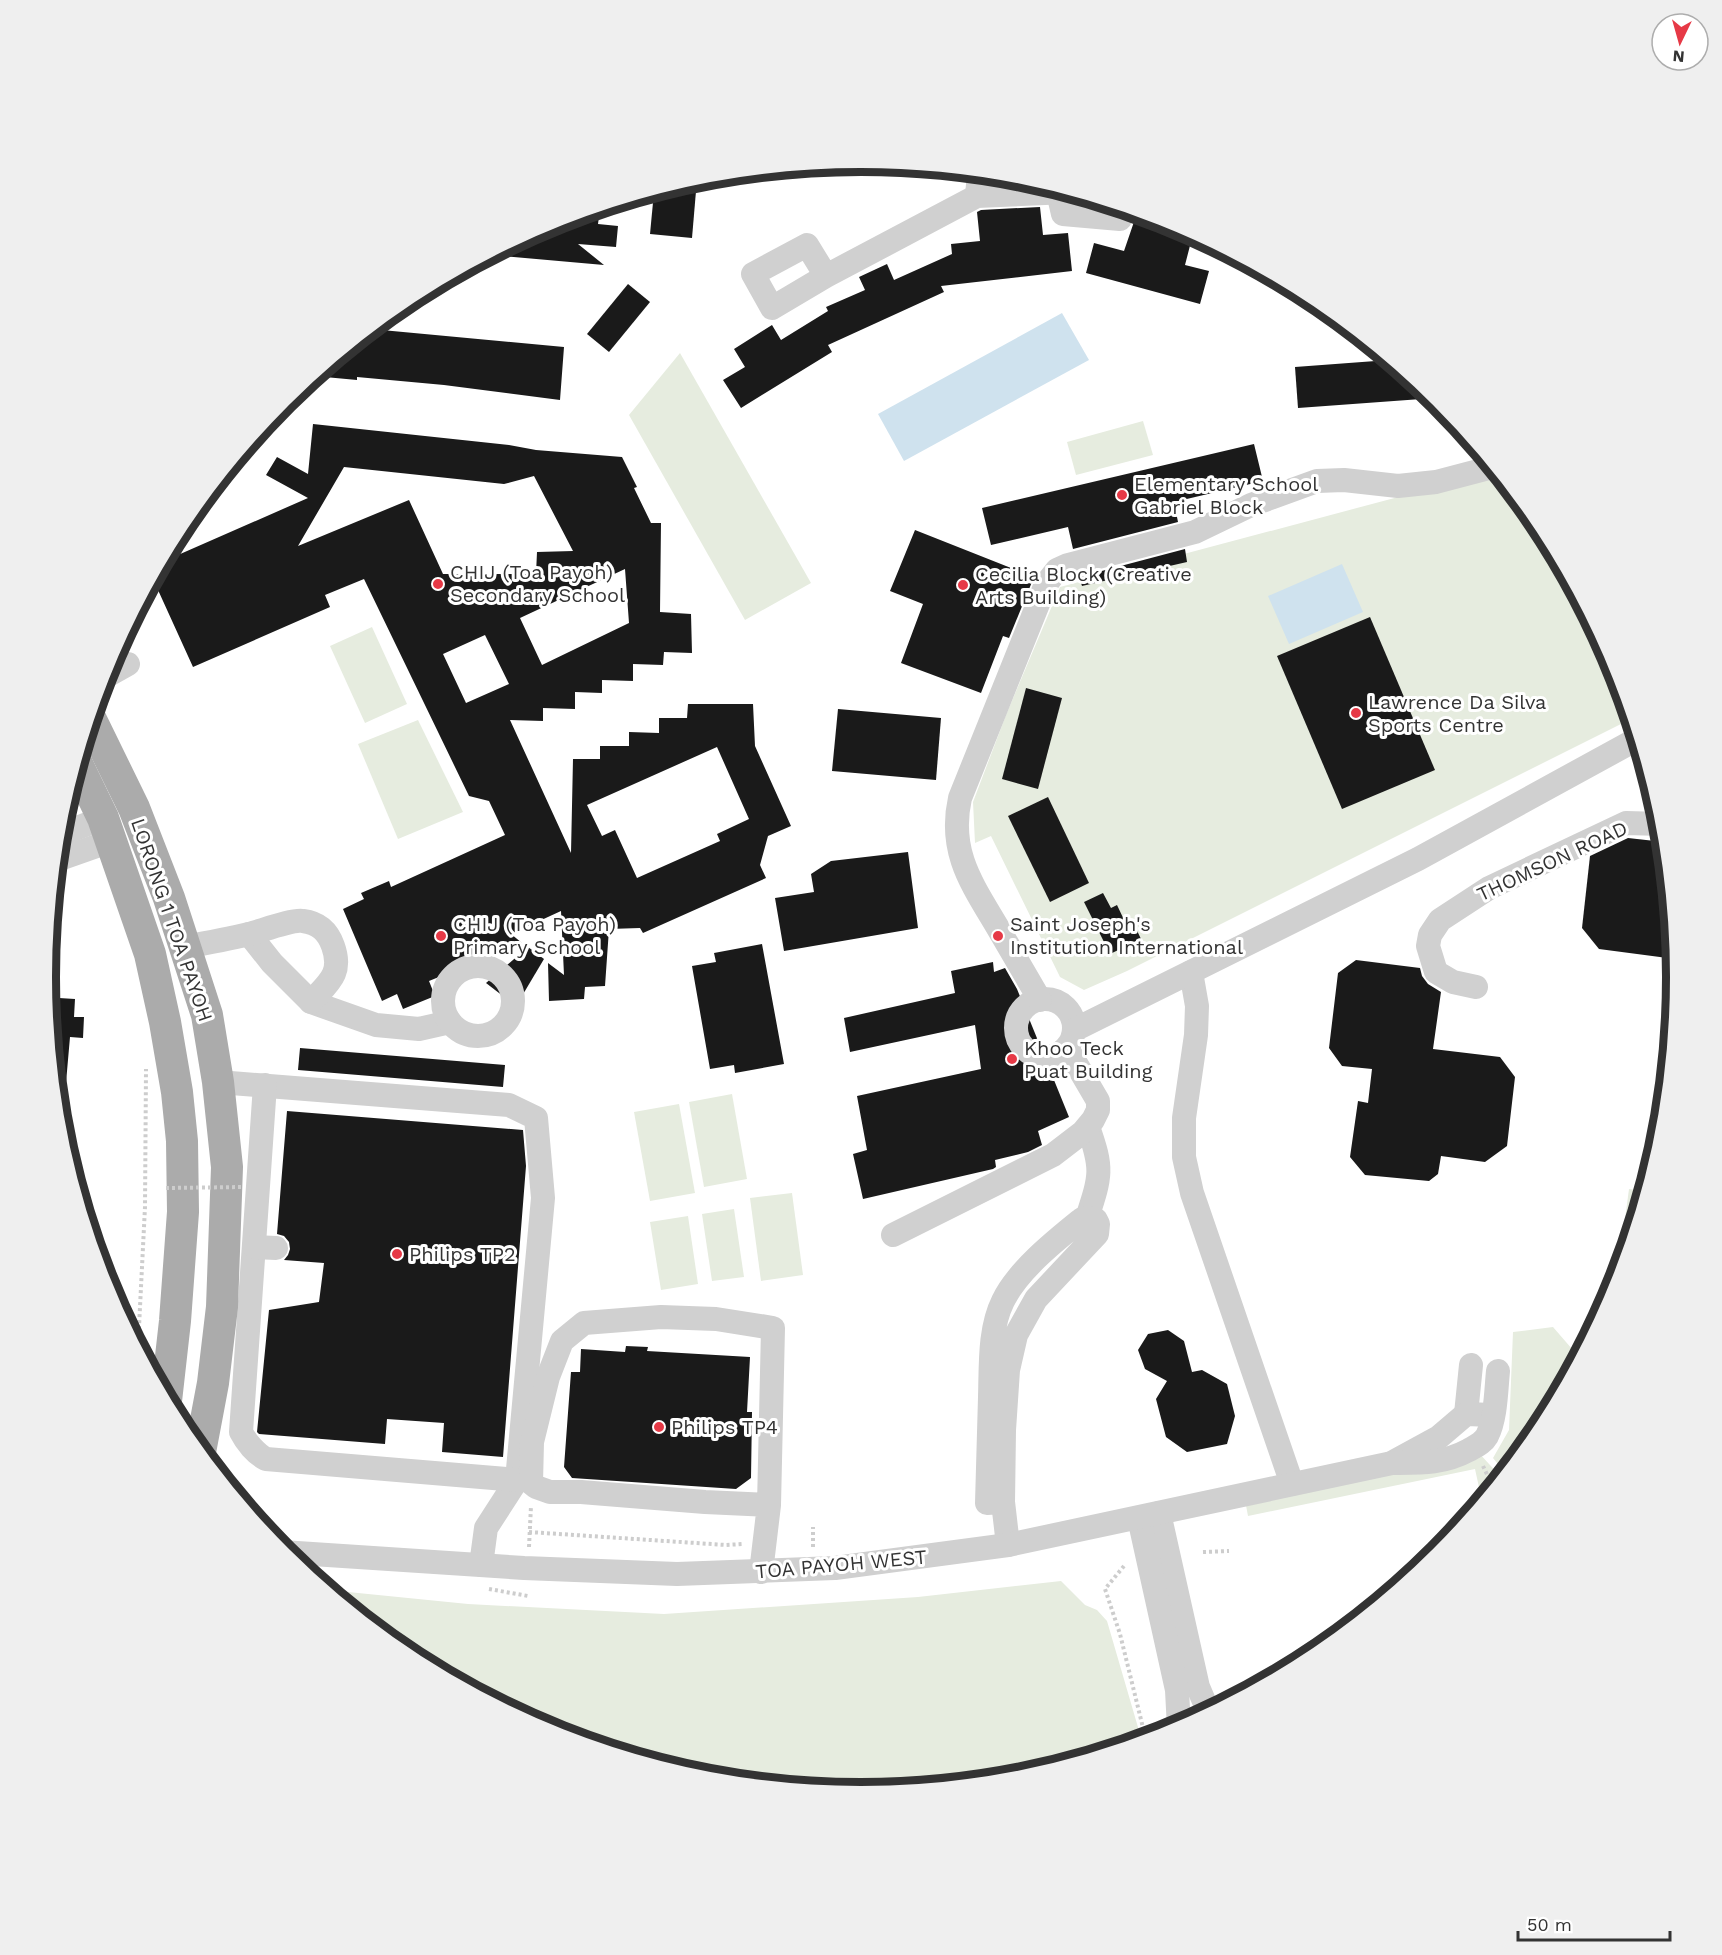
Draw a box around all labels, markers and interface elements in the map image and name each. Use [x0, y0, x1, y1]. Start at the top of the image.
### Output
north arrow [1650, 12, 1710, 72]
text: N [1672, 46, 1685, 66]
place label: Elementary School Gabriel Block [1134, 472, 1318, 519]
marker: Elementary School Gabriel Block [1115, 488, 1129, 502]
place label: CHIJ (Toa Payoh) Secondary School [450, 560, 625, 607]
place label: Cecilia Block (Creative Arts Building) [975, 562, 1192, 609]
marker: CHIJ (Toa Payoh) Secondary School [431, 577, 445, 591]
marker: Cecilia Block (Creative Arts Building) [956, 578, 970, 592]
place label: Lawrence Da Silva Sports Centre [1368, 690, 1546, 737]
marker: Lawrence Da Silva Sports Centre [1349, 706, 1363, 720]
street label: LORONG 1 TOA PAYOH [126, 815, 218, 1025]
street label: THOMSON ROAD [1473, 816, 1631, 906]
place label: CHIJ (Toa Payoh) Primary School [453, 912, 616, 959]
place label: Saint Joseph's Institution International [1010, 912, 1243, 959]
marker: CHIJ (Toa Payoh) Primary School [434, 929, 448, 943]
marker: Saint Joseph's Institution International [991, 929, 1005, 943]
place label: Khoo Teck Puat Building [1024, 1036, 1153, 1083]
marker: Khoo Teck Puat Building [1005, 1052, 1019, 1066]
place label: Philips TP2 [409, 1242, 516, 1266]
marker: Philips TP2 [390, 1247, 404, 1261]
place label: Philips TP4 [671, 1415, 778, 1439]
marker: Philips TP4 [652, 1420, 666, 1434]
street label: TOA PAYOH WEST [754, 1545, 928, 1583]
scale bar [1518, 1904, 1670, 1942]
text: 50 m [1527, 1914, 1572, 1935]

